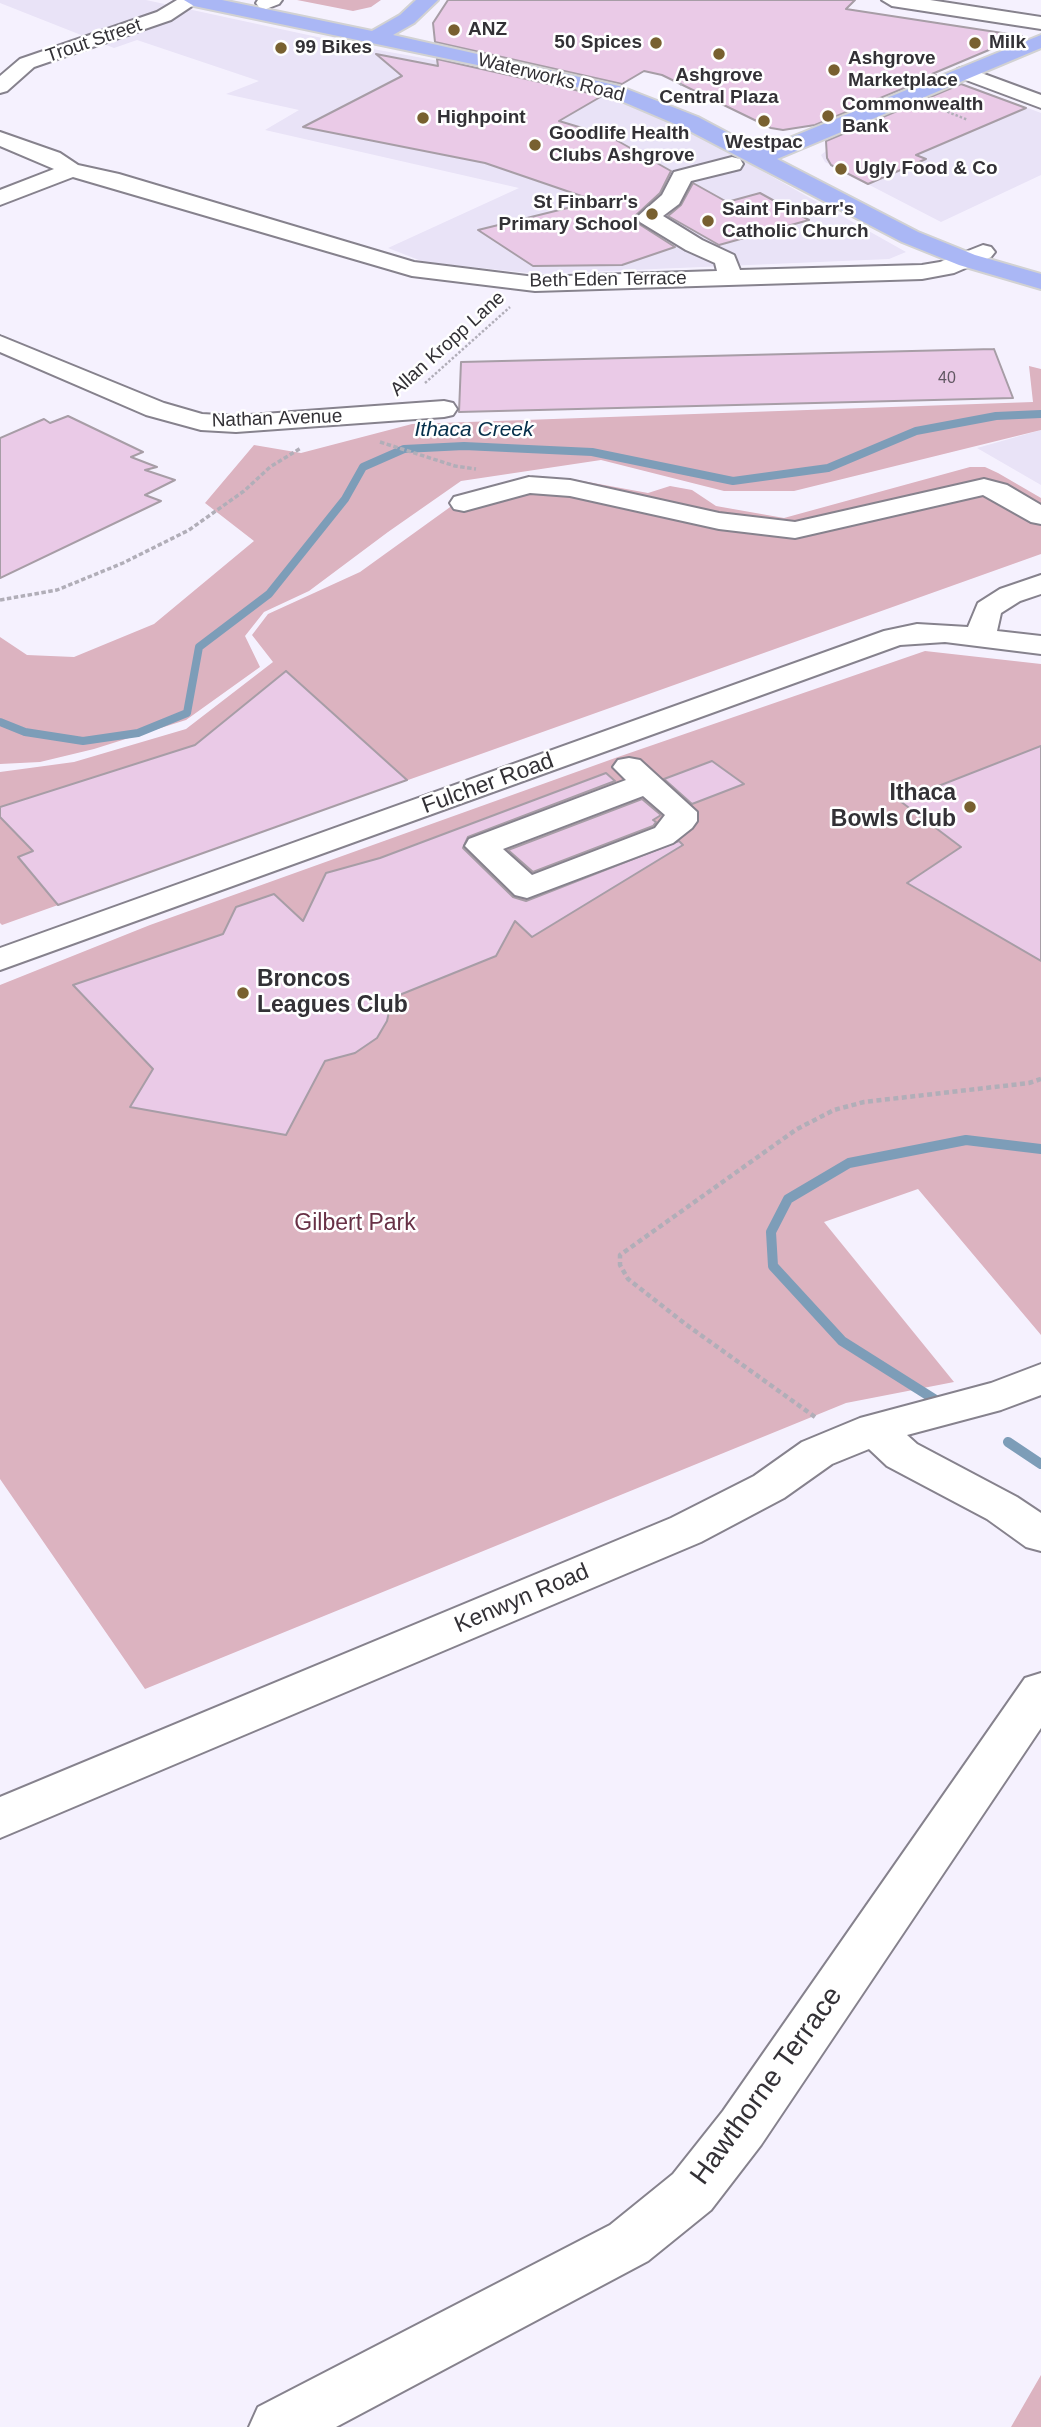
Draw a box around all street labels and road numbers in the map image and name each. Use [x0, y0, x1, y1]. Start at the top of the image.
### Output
street label: Trout Street [43, 14, 145, 68]
street label: Waterworks Road [475, 49, 627, 107]
street label: Beth Eden Terrace [529, 267, 687, 293]
street label: Allan Kropp Lane [386, 287, 510, 401]
street label: Nathan Avenue [211, 405, 343, 433]
street label: Fulcher Road [418, 747, 558, 821]
street label: Kenwyn Road [451, 1558, 593, 1640]
street label: Hawthorne Terrace [684, 1980, 850, 2192]

